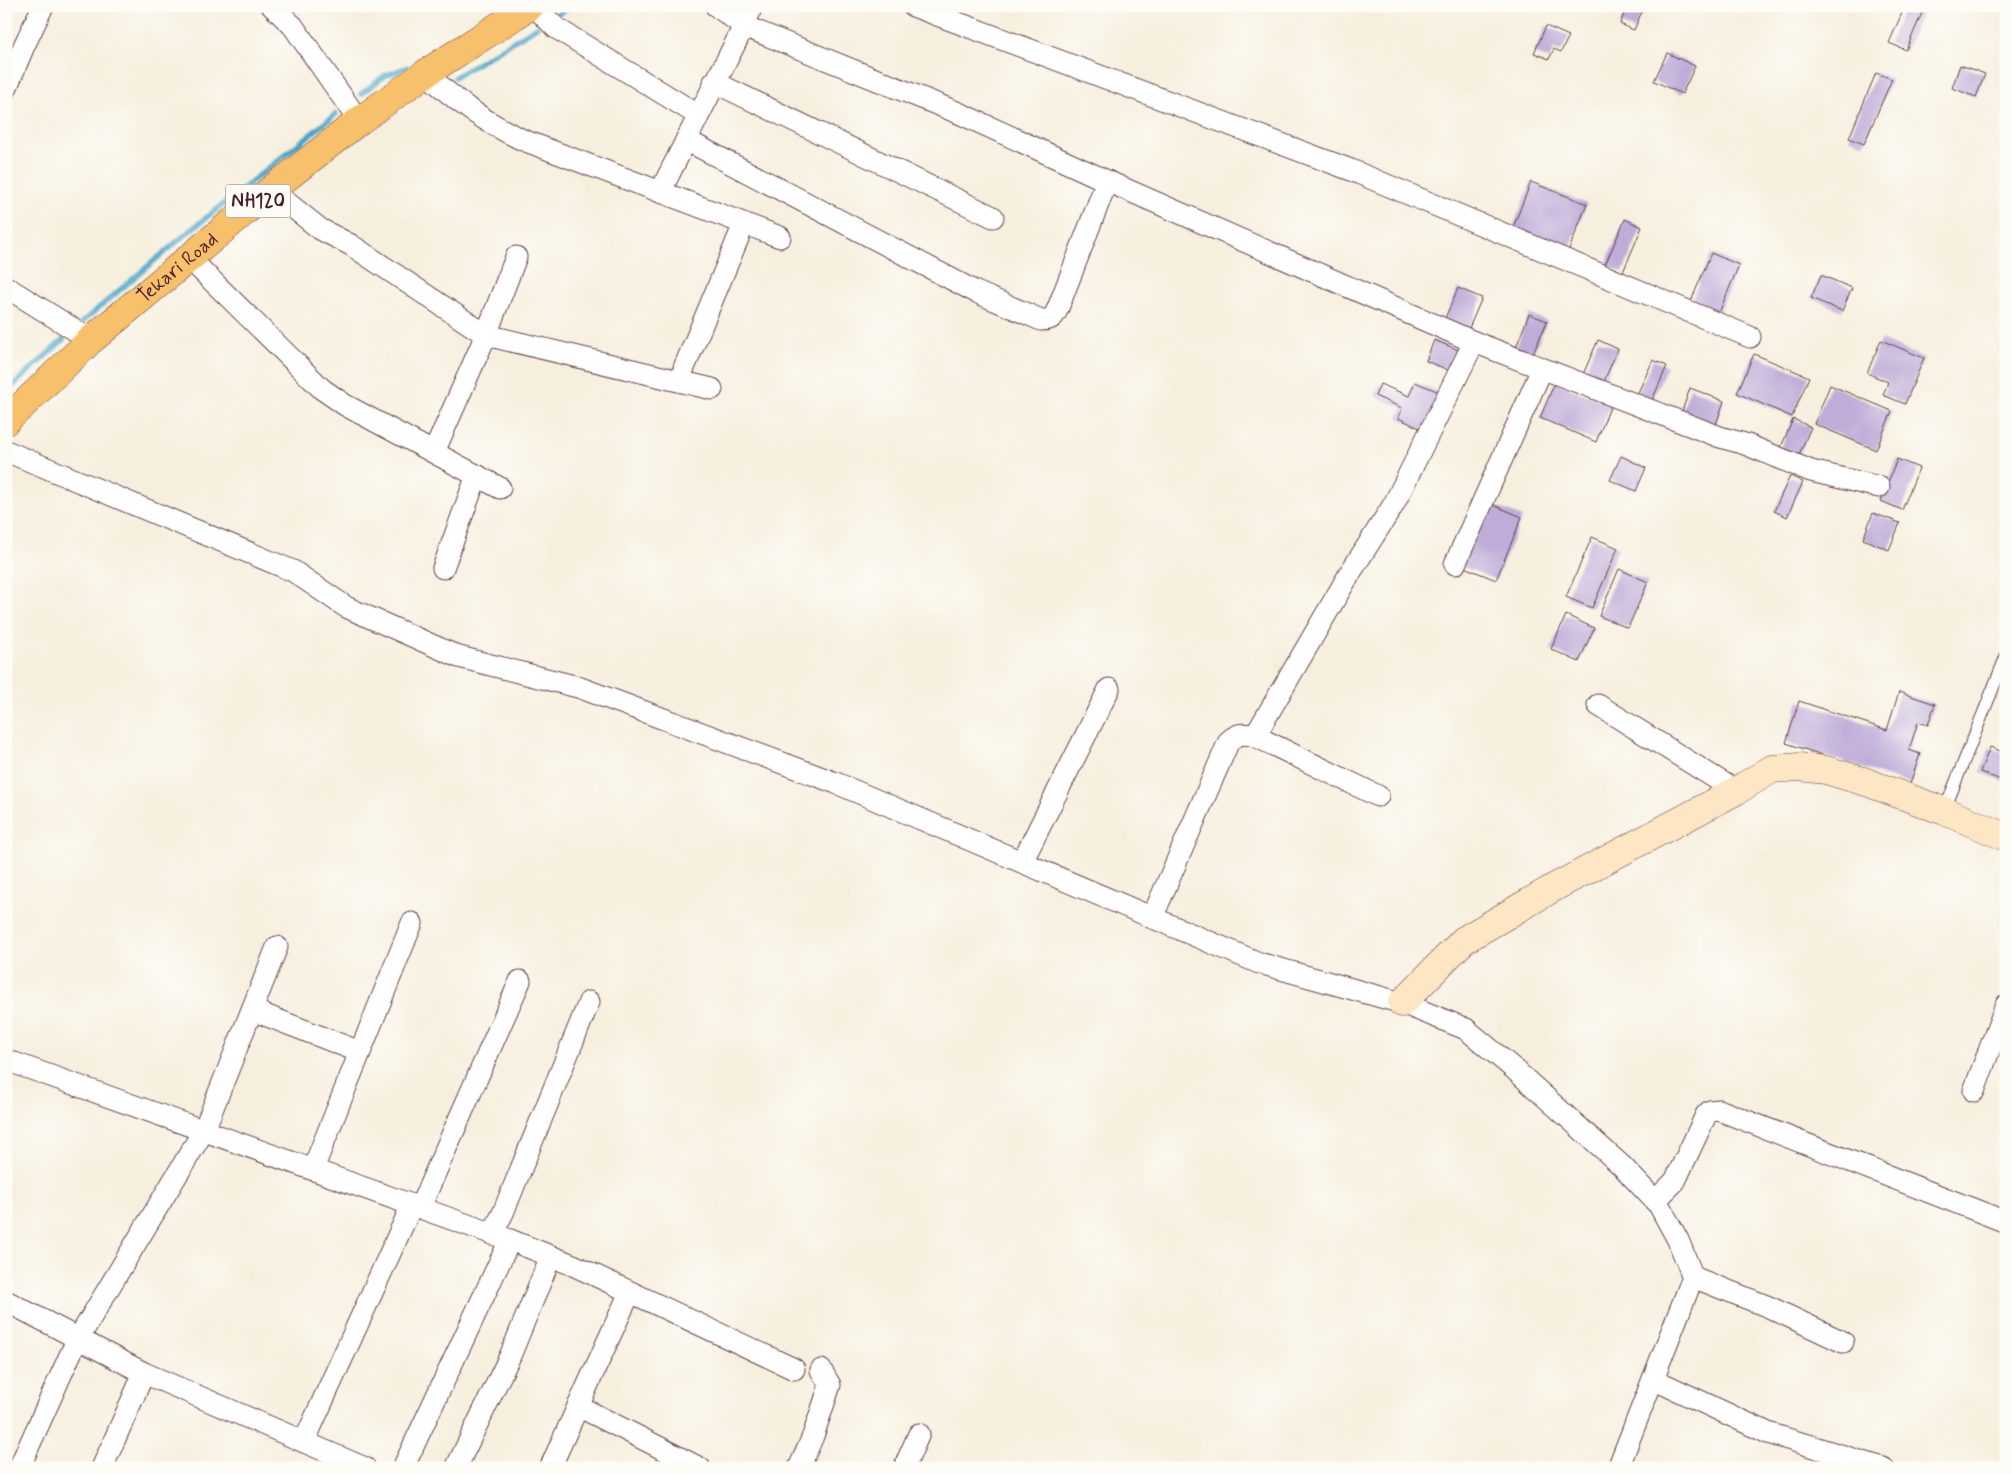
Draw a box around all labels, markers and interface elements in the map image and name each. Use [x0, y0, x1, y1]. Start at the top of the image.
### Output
road number: NH120 [226, 185, 290, 218]
street label: Tekari Road [131, 226, 224, 310]

